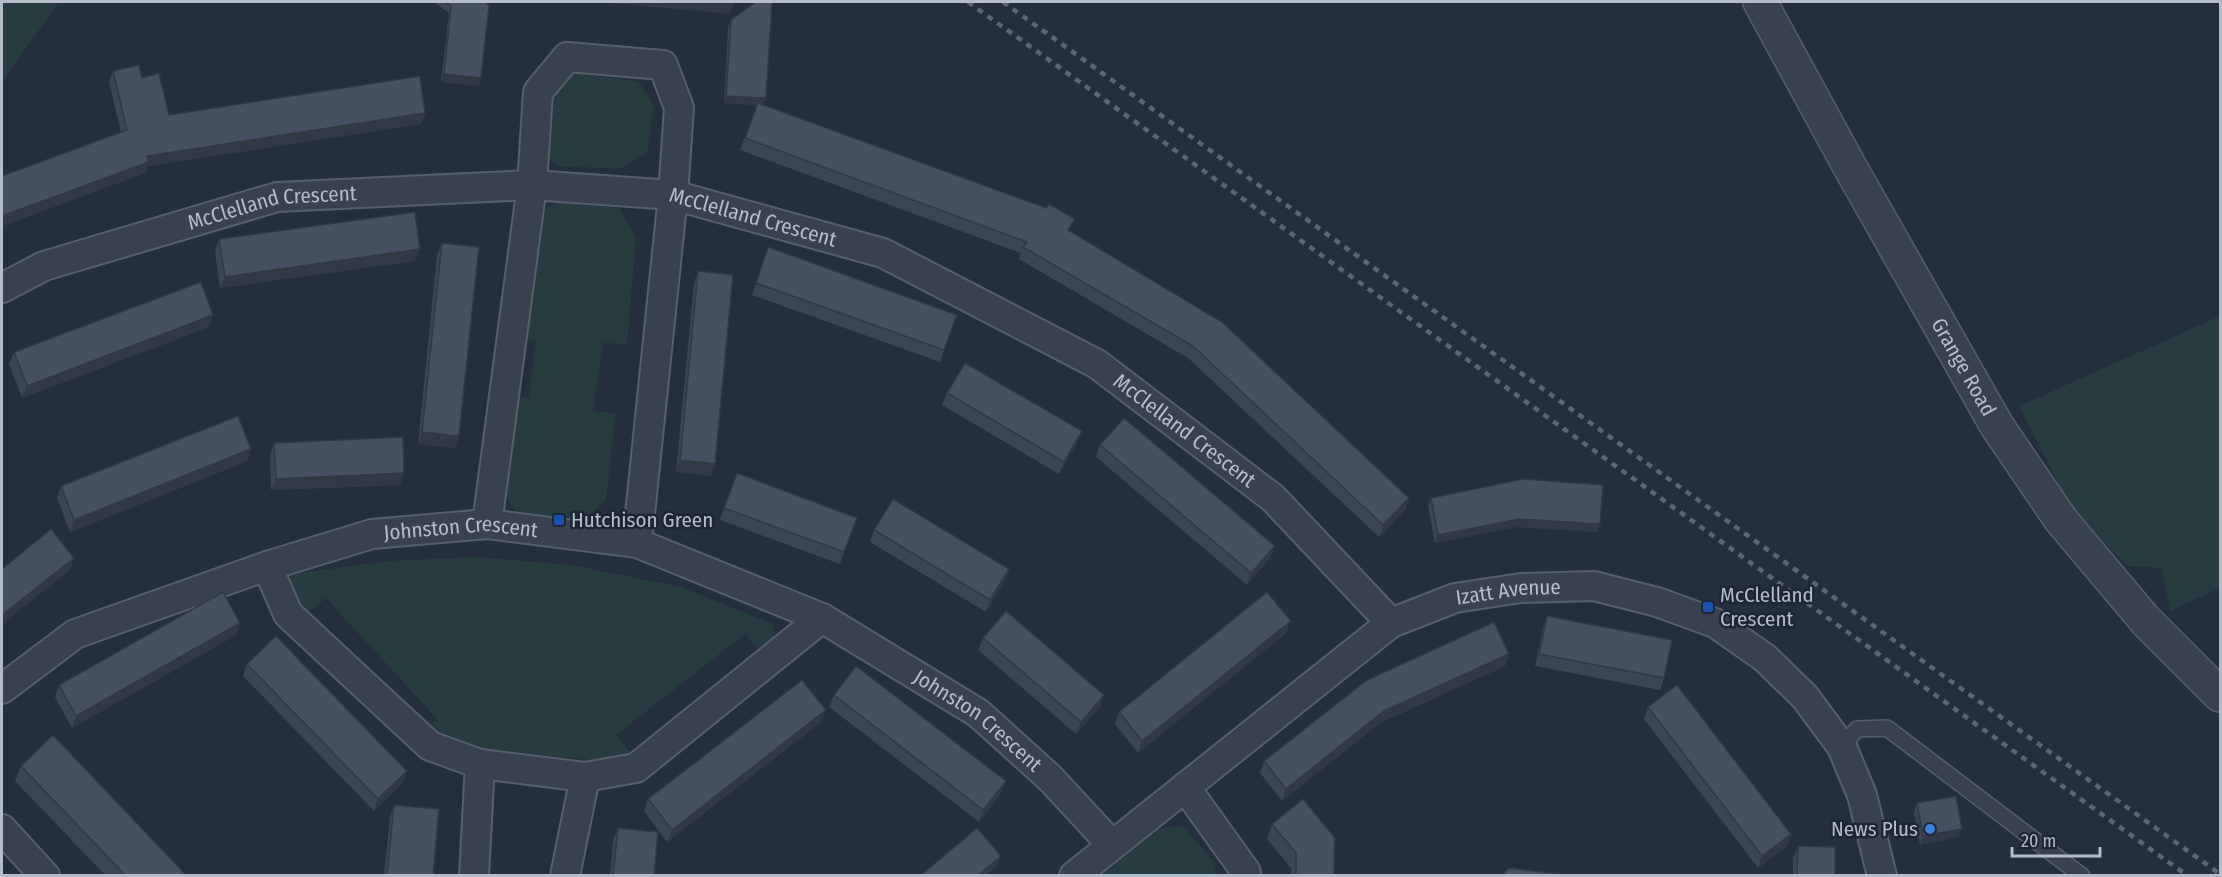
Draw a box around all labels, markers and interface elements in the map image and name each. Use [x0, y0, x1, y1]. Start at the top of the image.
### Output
street label: McClelland Crescent [185, 180, 357, 236]
street label: McClelland Crescent [667, 182, 840, 253]
street label: Grange Road [1925, 313, 2002, 421]
street label: McClelland Crescent [1108, 368, 1261, 493]
place label: Hutchison Green [571, 507, 713, 533]
street label: Johnston Crescent [383, 510, 540, 546]
marker: Hutchison Green [552, 513, 566, 527]
street label: Izatt Avenue [1454, 574, 1561, 611]
place label: McClelland Crescent [1720, 582, 1814, 632]
marker: McClelland Crescent [1701, 600, 1715, 614]
street label: Johnston Crescent [909, 664, 1047, 777]
place label: News Plus [1831, 816, 1918, 842]
scale bar [2012, 820, 2100, 858]
marker: News Plus [1923, 822, 1937, 836]
text: 20 m [2021, 830, 2056, 852]

